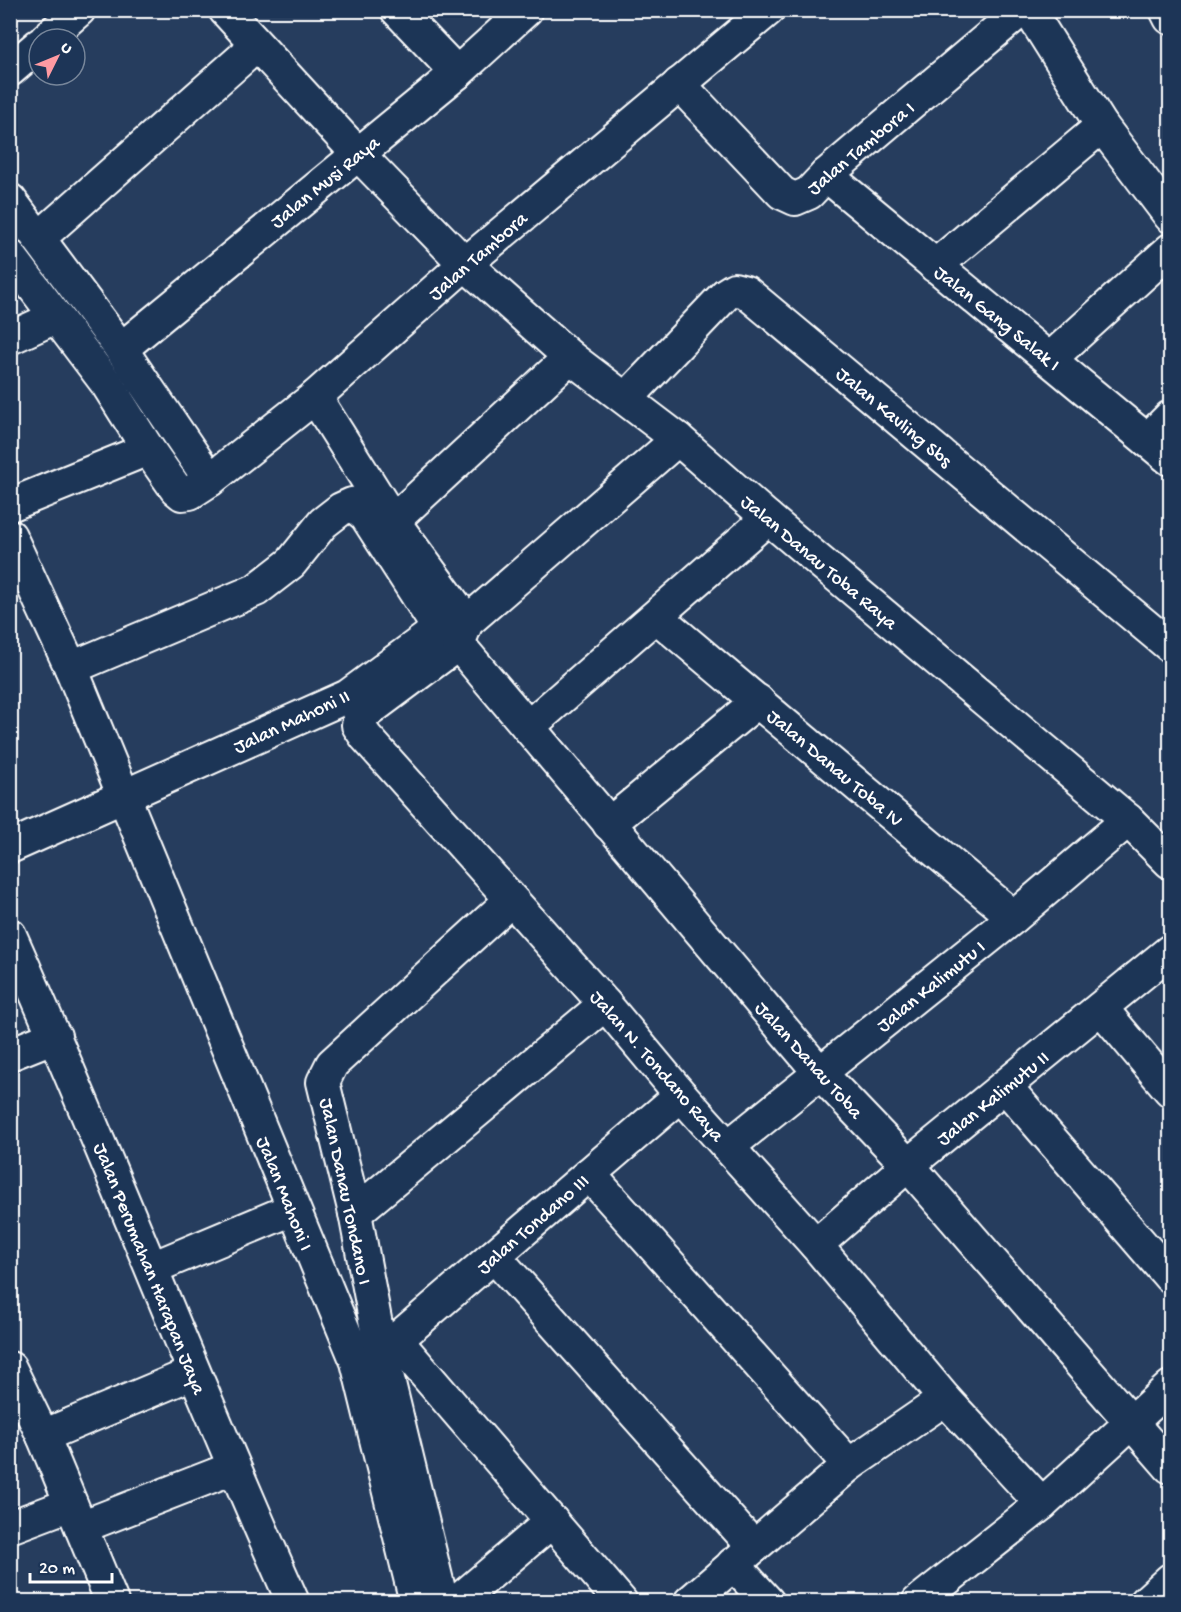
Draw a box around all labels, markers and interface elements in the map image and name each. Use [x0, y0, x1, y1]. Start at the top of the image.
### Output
north arrow [27, 27, 87, 87]
text: U [55, 39, 76, 60]
street label: Jalan Tambora I [804, 98, 921, 201]
street label: Jalan Musi Raya [267, 132, 386, 235]
street label: Jalan Tambora [425, 208, 534, 307]
street label: Jalan Gang Salak I [928, 262, 1063, 377]
street label: Jalan Kavling Sbs [830, 364, 956, 474]
street label: Jalan Danau Toba Raya [735, 491, 901, 636]
street label: Jalan Mahoni II [231, 686, 354, 760]
street label: Jalan Danau Toba IV [761, 706, 907, 833]
street label: Jalan Kalimutu I [873, 937, 991, 1039]
street label: Jalan N. Tondano Raya [583, 987, 728, 1148]
street label: Jalan Danau Toba [749, 998, 867, 1125]
street label: Jalan Kalimutu II [933, 1047, 1055, 1152]
street label: Jalan Danau Tondano I [313, 1096, 375, 1287]
street label: Jalan Mahoni I [249, 1134, 316, 1255]
street label: Jalan Perumahan Harapan Jaya [87, 1140, 209, 1399]
street label: Jalan Tondano III [474, 1171, 595, 1281]
scale bar [30, 1546, 112, 1584]
text: 20 m [39, 1559, 75, 1580]

